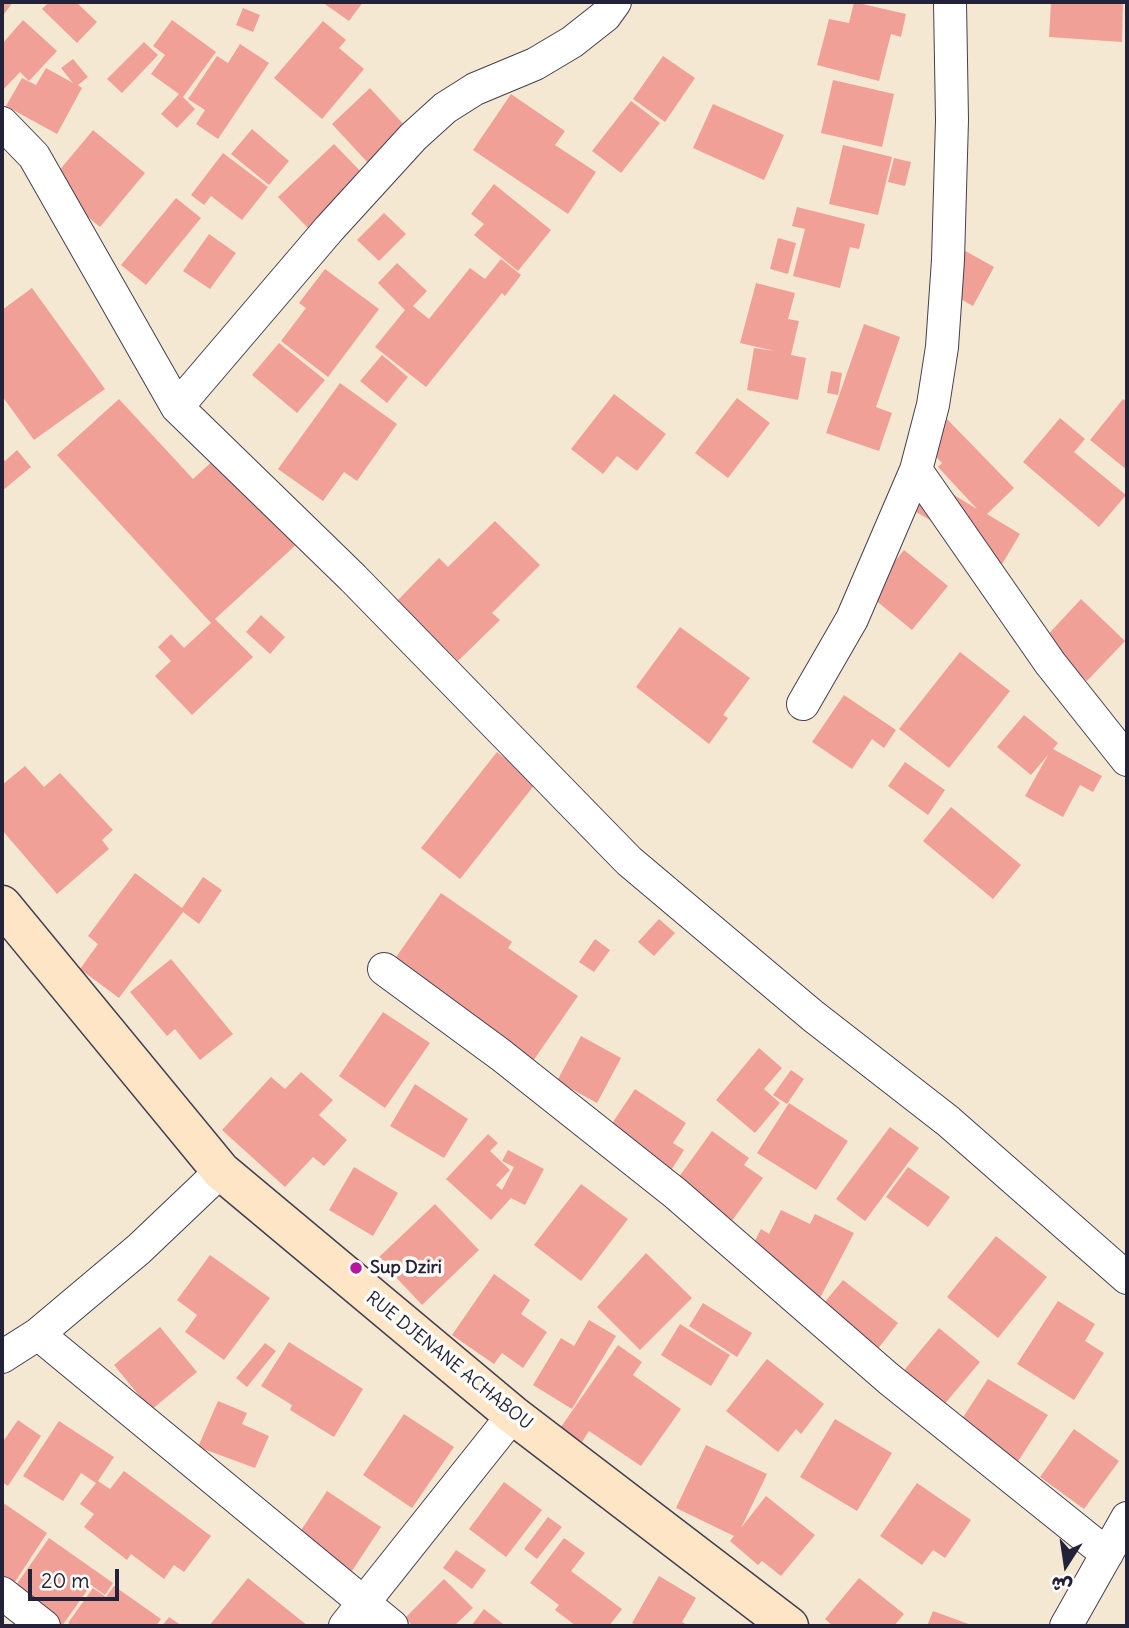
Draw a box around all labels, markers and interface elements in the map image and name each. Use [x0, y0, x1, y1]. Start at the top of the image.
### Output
place label: Sup Dziri [370, 1257, 442, 1279]
marker: Sup Dziri [348, 1260, 364, 1276]
street label: RUE DJENANE ACHABOU [362, 1287, 536, 1435]
north arrow [1031, 1530, 1101, 1600]
scale bar [32, 1554, 122, 1598]
text: 20 m [41, 1567, 90, 1594]
text: ش [1049, 1572, 1074, 1599]

